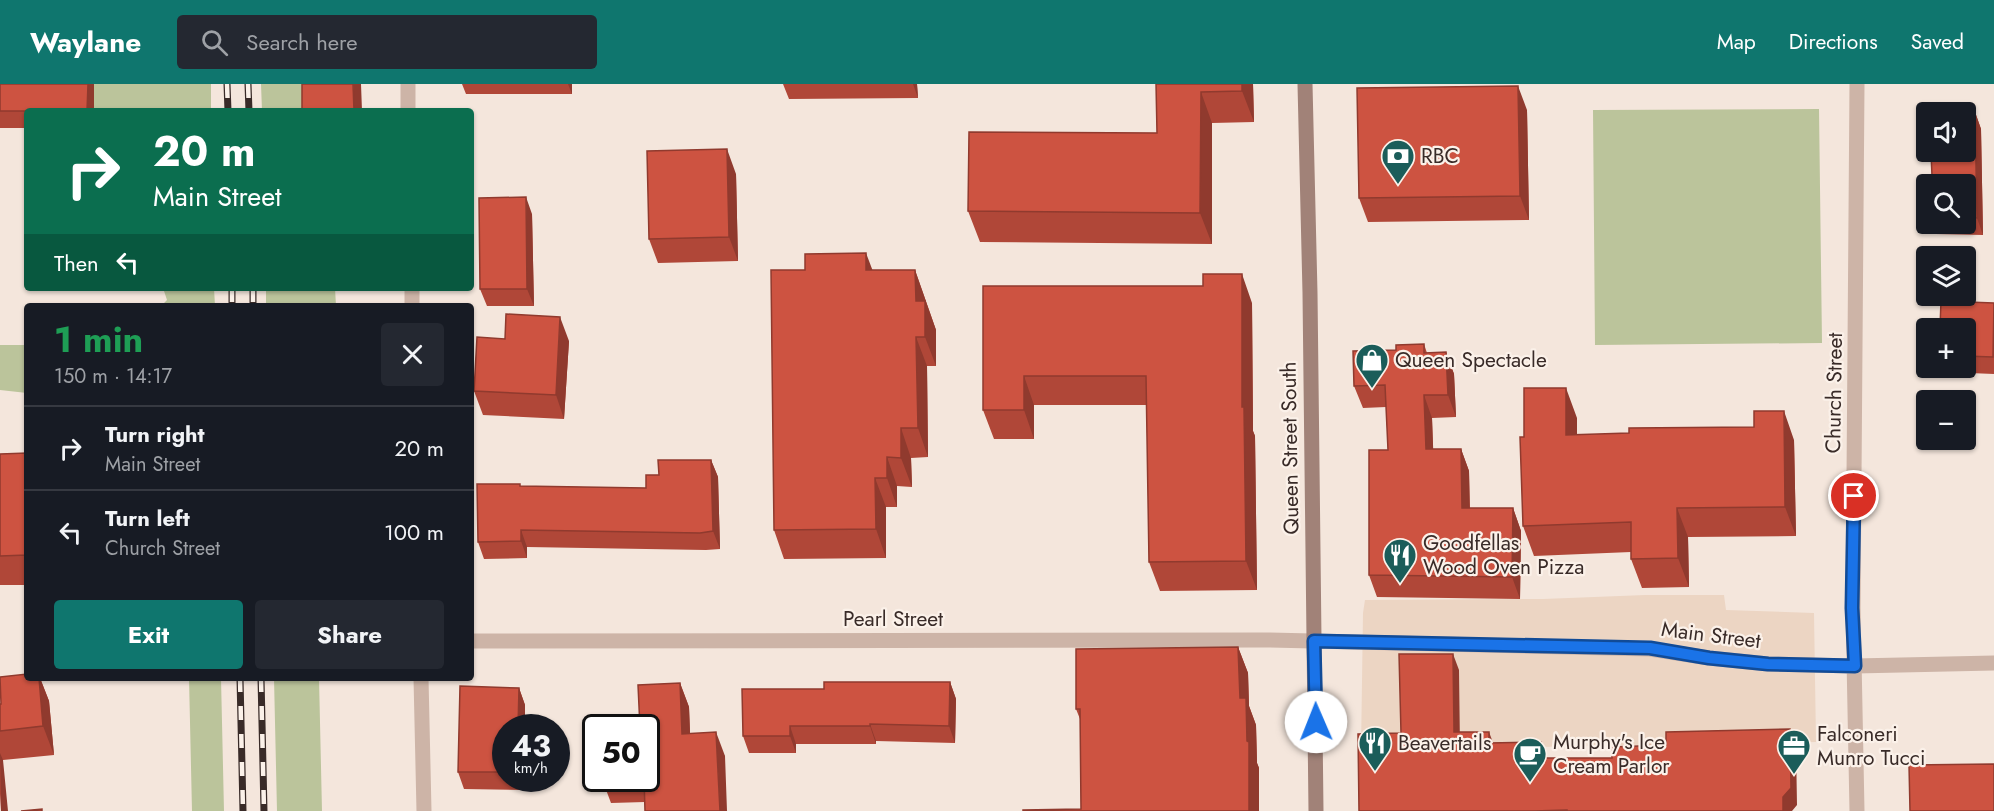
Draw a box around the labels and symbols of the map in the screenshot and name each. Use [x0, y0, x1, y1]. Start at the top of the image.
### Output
bank icon: RBC [1380, 138, 1416, 185]
place label: RBC [1421, 141, 1459, 171]
street label: Church Street [1818, 332, 1850, 454]
shop icon: Queen Spectacle [1354, 342, 1390, 389]
place label: Queen Spectacle [1395, 345, 1547, 375]
street label: Queen Street South [1273, 361, 1307, 535]
pin [1828, 470, 1879, 521]
place label: Goodfellas Wood Oven Pizza [1423, 528, 1584, 582]
restaurant icon: Goodfellas Wood Oven Pizza [1382, 537, 1418, 584]
street label: Pearl Street [843, 604, 943, 634]
street label: Main Street [1660, 614, 1762, 656]
position arrow [1284, 690, 1348, 754]
speed limit sign: 50 [582, 714, 660, 792]
place label: Falconeri Munro Tucci [1817, 719, 1925, 773]
restaurant icon: Beavertails [1357, 725, 1393, 772]
place label: Murphy's Ice Cream Parlor [1553, 727, 1670, 781]
place label: Beavertails [1398, 728, 1491, 758]
office icon: Falconeri Munro Tucci [1776, 728, 1812, 775]
cafe icon: Murphy's Ice Cream Parlor [1512, 736, 1548, 783]

